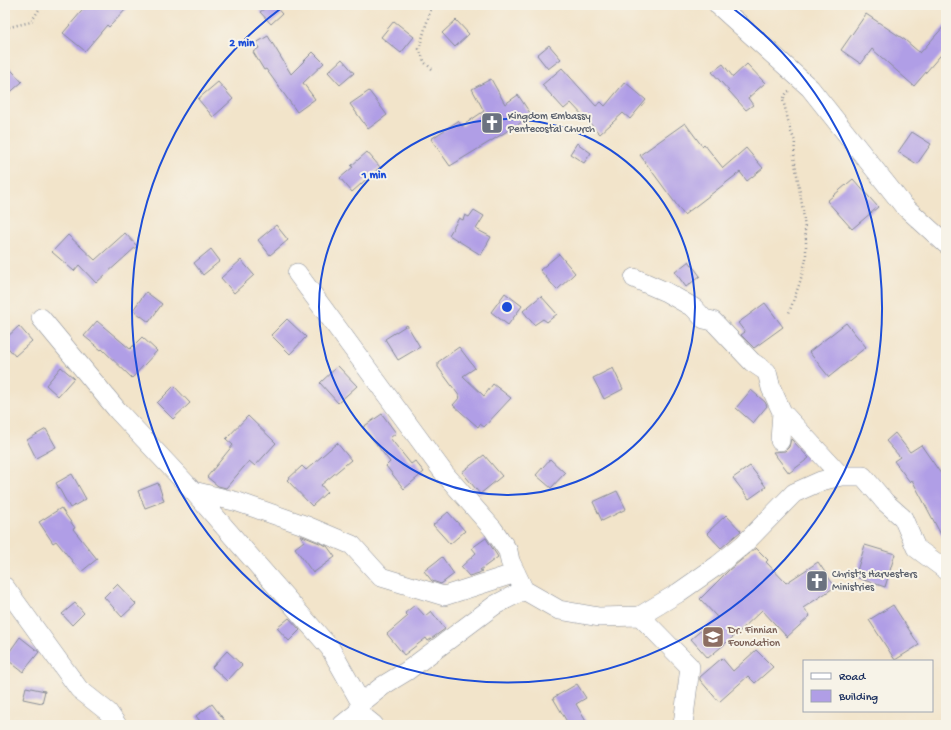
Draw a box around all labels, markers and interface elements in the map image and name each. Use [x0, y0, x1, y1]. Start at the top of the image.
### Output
text: 2 min [229, 37, 255, 51]
church icon: Kingdom Embassy Pentecostal Church [479, 110, 505, 136]
place label: Kingdom Embassy Pentecostal Church [507, 111, 595, 136]
text: 1 min [361, 169, 387, 183]
centre of rings [500, 300, 514, 314]
church icon: Christ's Harvesters Ministries [804, 568, 830, 594]
place label: Christ's Harvesters Ministries [832, 569, 918, 594]
school or university icon: Dr. Finnian Foundation [700, 624, 726, 650]
place label: Dr. Finnian Foundation [727, 625, 781, 650]
legend [803, 660, 933, 712]
text: Road [839, 671, 866, 685]
text: Building [838, 691, 878, 705]

